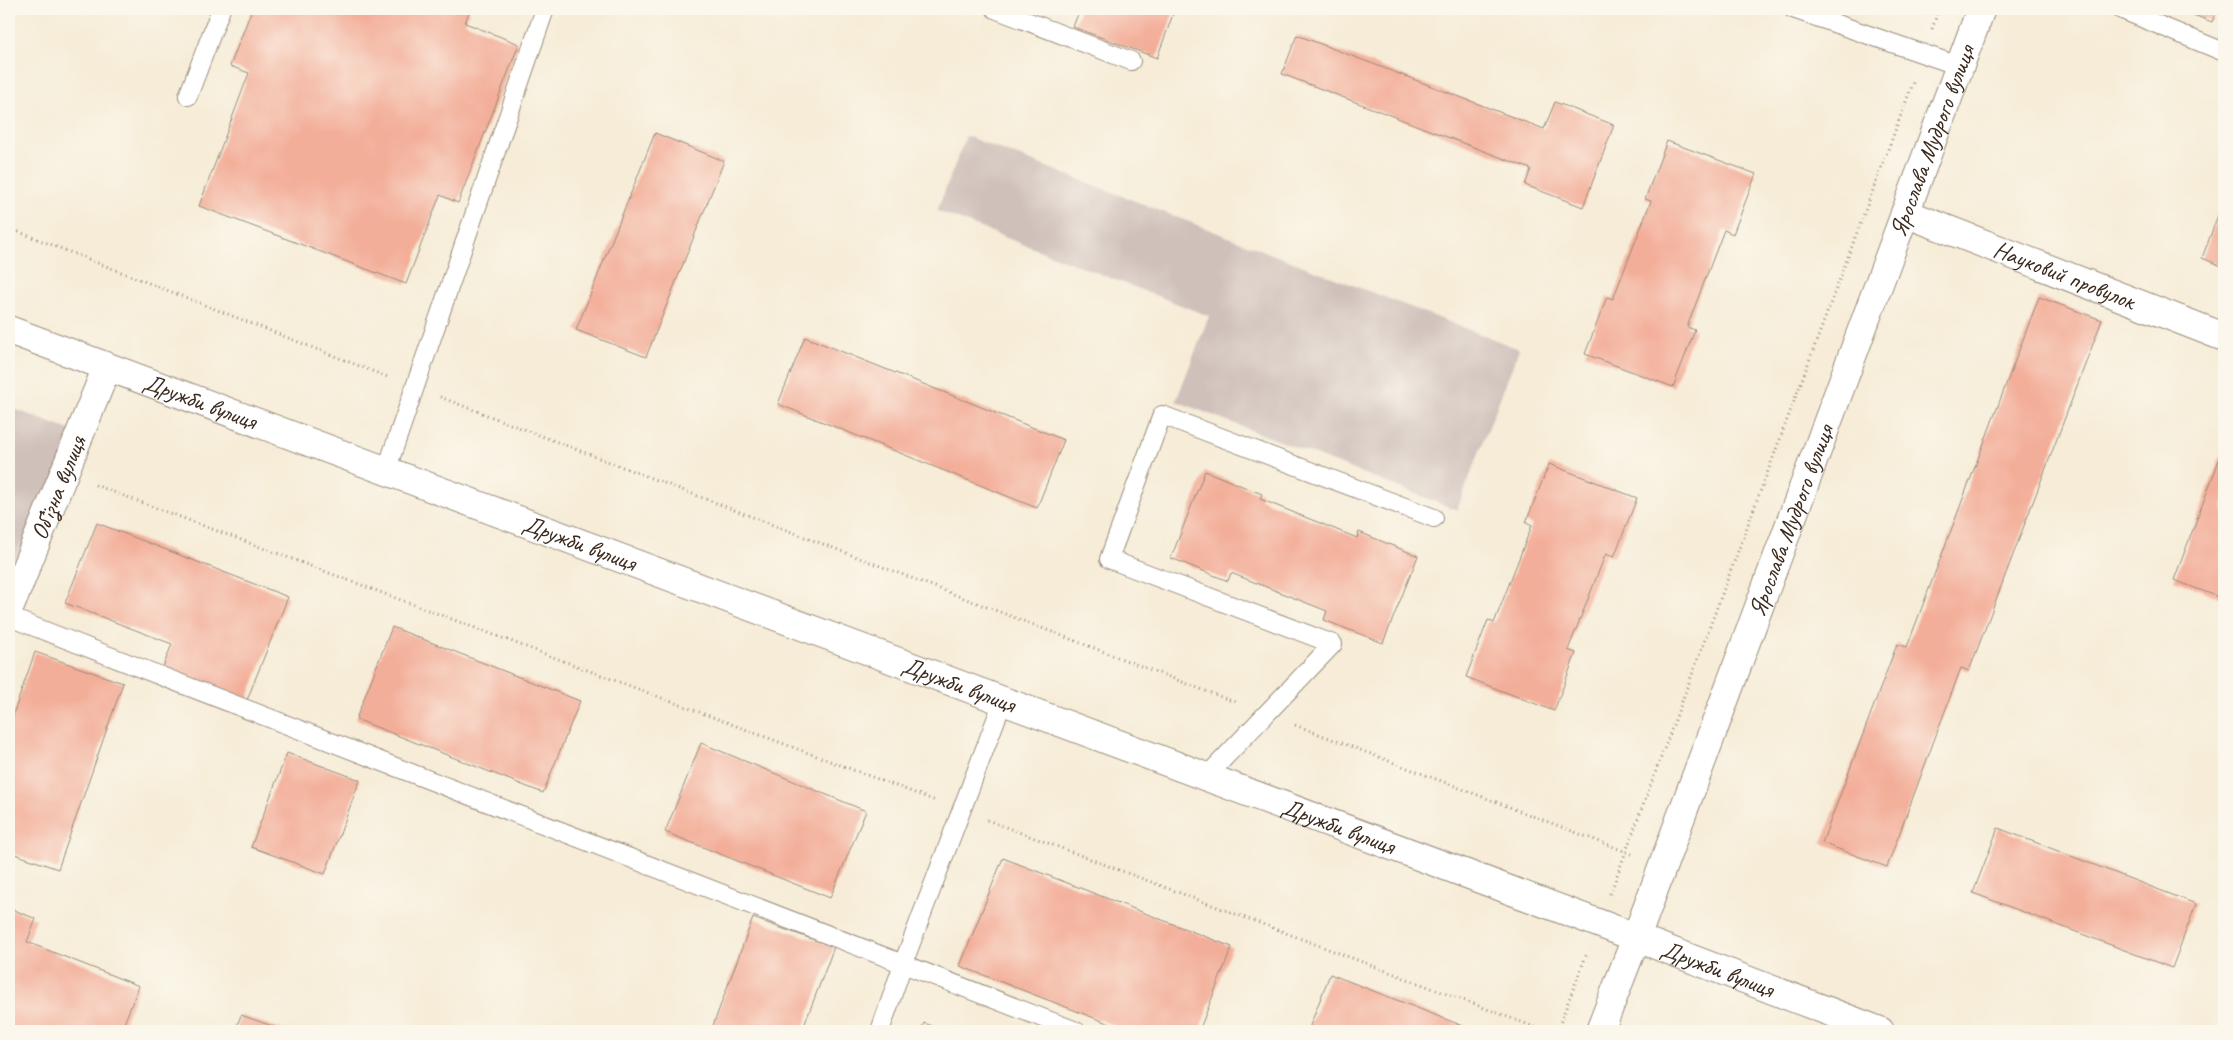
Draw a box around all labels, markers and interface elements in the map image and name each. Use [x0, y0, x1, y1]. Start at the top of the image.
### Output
street label: Ярослава Мудрого вулиця [1883, 39, 1982, 241]
street label: Науковий провулок [1989, 234, 2141, 317]
street label: Дружби вулиця [140, 367, 262, 437]
street label: Ярослава Мудрого вулиця [1742, 419, 1841, 621]
street label: Об’їзна вулиця [24, 430, 93, 544]
street label: Дружби вулиця [519, 508, 642, 578]
street label: Дружби вулиця [898, 650, 1021, 720]
street label: Дружби вулиця [1278, 791, 1400, 861]
street label: Дружби вулиця [1657, 934, 1779, 1004]

